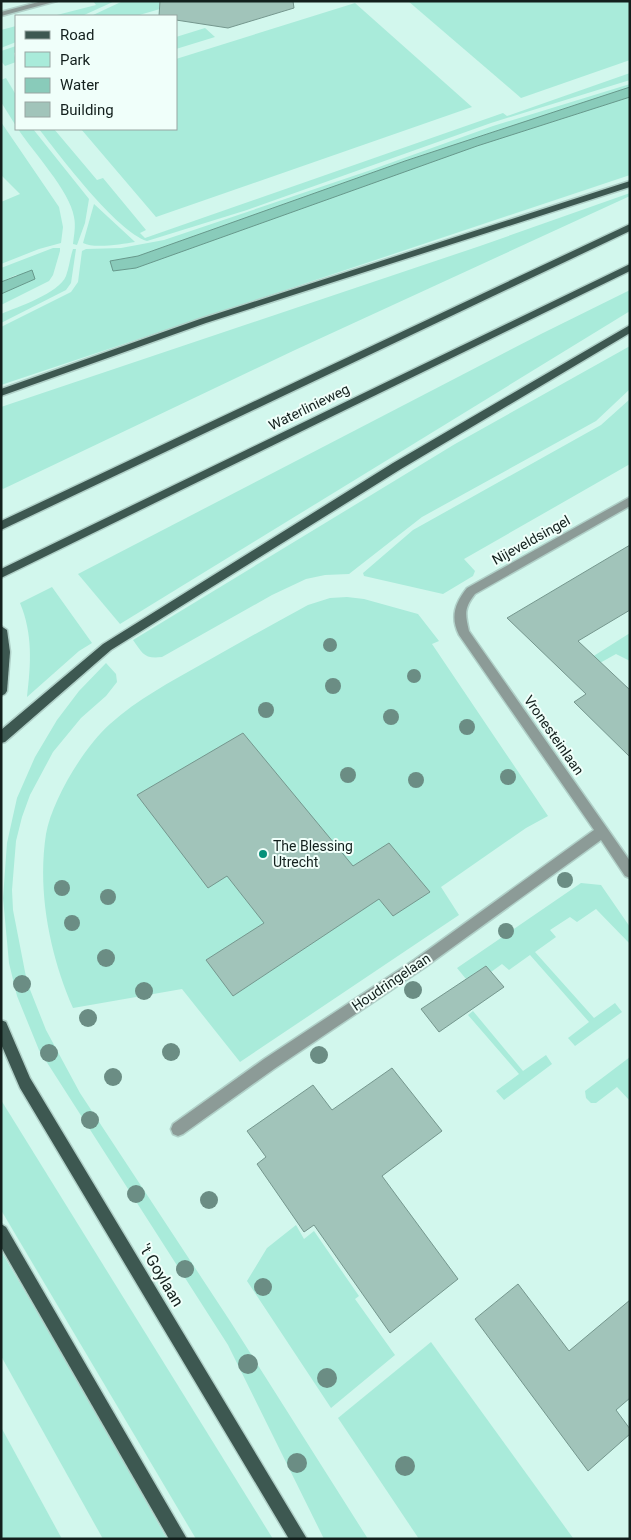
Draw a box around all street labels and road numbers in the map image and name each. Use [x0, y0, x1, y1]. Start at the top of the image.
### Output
street label: Waterlinieweg [266, 381, 352, 433]
street label: Nijeveldsingel [489, 512, 573, 568]
street label: Vronesteinlaan [521, 692, 587, 778]
street label: Houdringelaan [349, 950, 433, 1014]
street label: 't Goylaan [136, 1241, 188, 1310]

